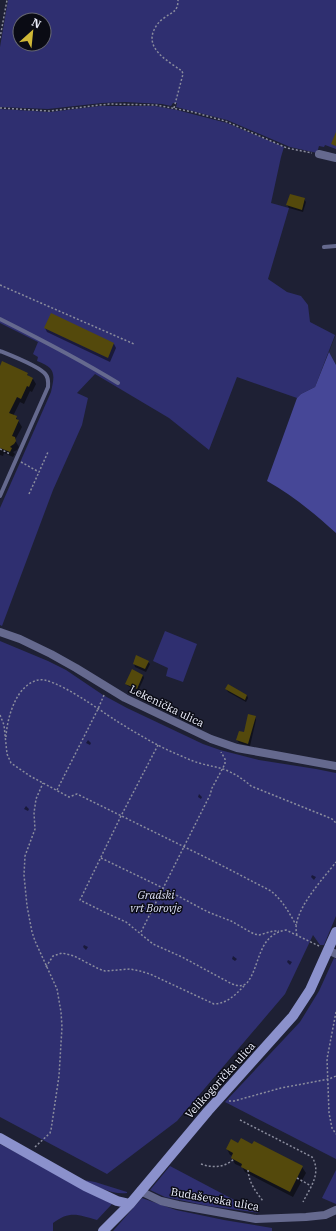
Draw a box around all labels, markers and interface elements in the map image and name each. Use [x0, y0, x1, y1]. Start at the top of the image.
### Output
north arrow [12, 12, 52, 52]
text: N [29, 15, 44, 31]
street label: Lekenička ulica [128, 682, 206, 730]
park label: Gradski vrt Borovje [130, 888, 182, 915]
street label: Velikogorička ulica [182, 1039, 258, 1121]
street label: Budaševska ulica [170, 1184, 260, 1214]

